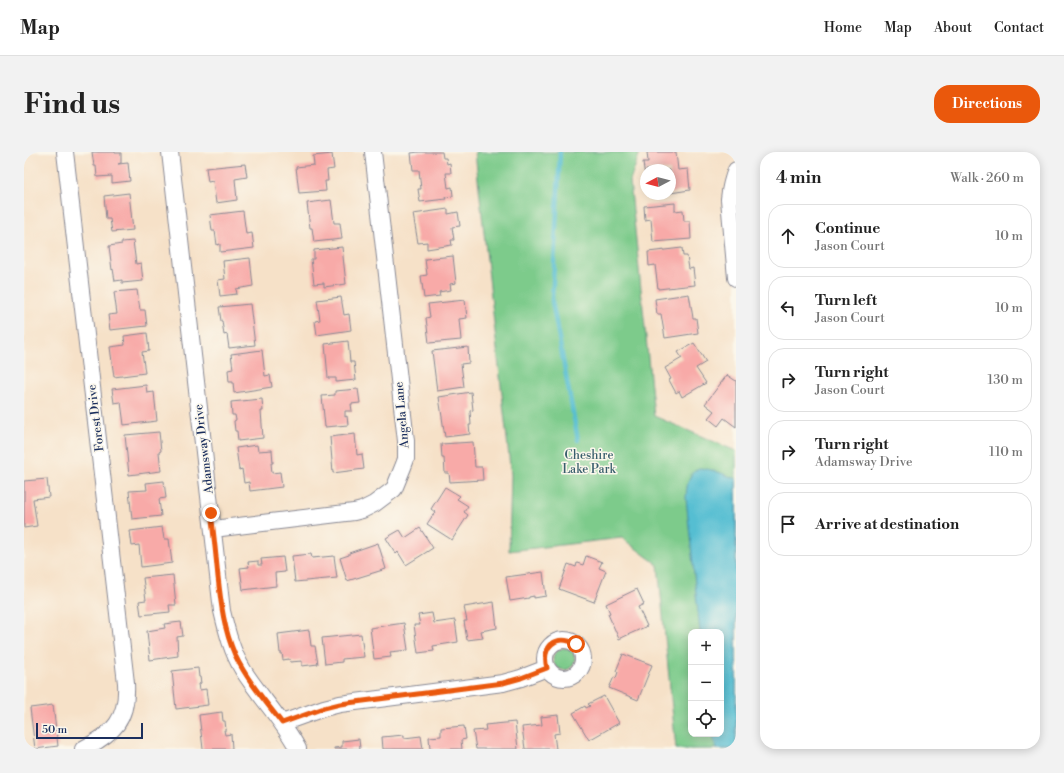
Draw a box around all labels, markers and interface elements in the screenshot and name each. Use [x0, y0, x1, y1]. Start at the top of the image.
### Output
text: Map [20, 16, 60, 40]
text: Home [824, 19, 862, 37]
text: Map [884, 19, 912, 37]
text: About [934, 19, 972, 37]
text: Contact [994, 19, 1044, 37]
button: Directions [934, 85, 1040, 123]
text: Find us [24, 87, 120, 122]
north arrow [640, 164, 676, 200]
text: 4 min [776, 167, 821, 189]
text: Walk · 260 m [950, 170, 1024, 186]
text: Continue [815, 219, 880, 238]
icon: ahead [777, 225, 799, 247]
text: 10 m [995, 228, 1023, 244]
text: Jason Court [815, 238, 885, 254]
text: Turn left [815, 291, 877, 310]
icon: left [777, 297, 799, 319]
text: 10 m [995, 300, 1023, 316]
text: Jason Court [815, 310, 885, 326]
text: Turn right [815, 363, 889, 382]
icon: right [777, 369, 799, 391]
text: 130 m [988, 372, 1023, 388]
street label: Angela Lane [392, 381, 412, 450]
text: Jason Court [815, 382, 885, 398]
street label: Forest Drive [84, 384, 108, 452]
street label: Adamsway Drive [191, 403, 217, 496]
text: Turn right [815, 435, 889, 454]
icon: right [777, 441, 799, 463]
text: 110 m [989, 444, 1023, 460]
park label: Cheshire Lake Park [562, 448, 617, 477]
text: Adamsway Drive [815, 454, 913, 470]
route end [202, 504, 220, 522]
icon: arrive [777, 513, 799, 535]
text: Arrive at destination [815, 515, 959, 534]
map controls [688, 629, 724, 737]
button: + [688, 629, 724, 665]
route start [567, 635, 585, 653]
button: − [688, 665, 724, 701]
button: locate [688, 701, 724, 737]
scale bar [36, 721, 143, 740]
text: 50 m [42, 723, 67, 737]

